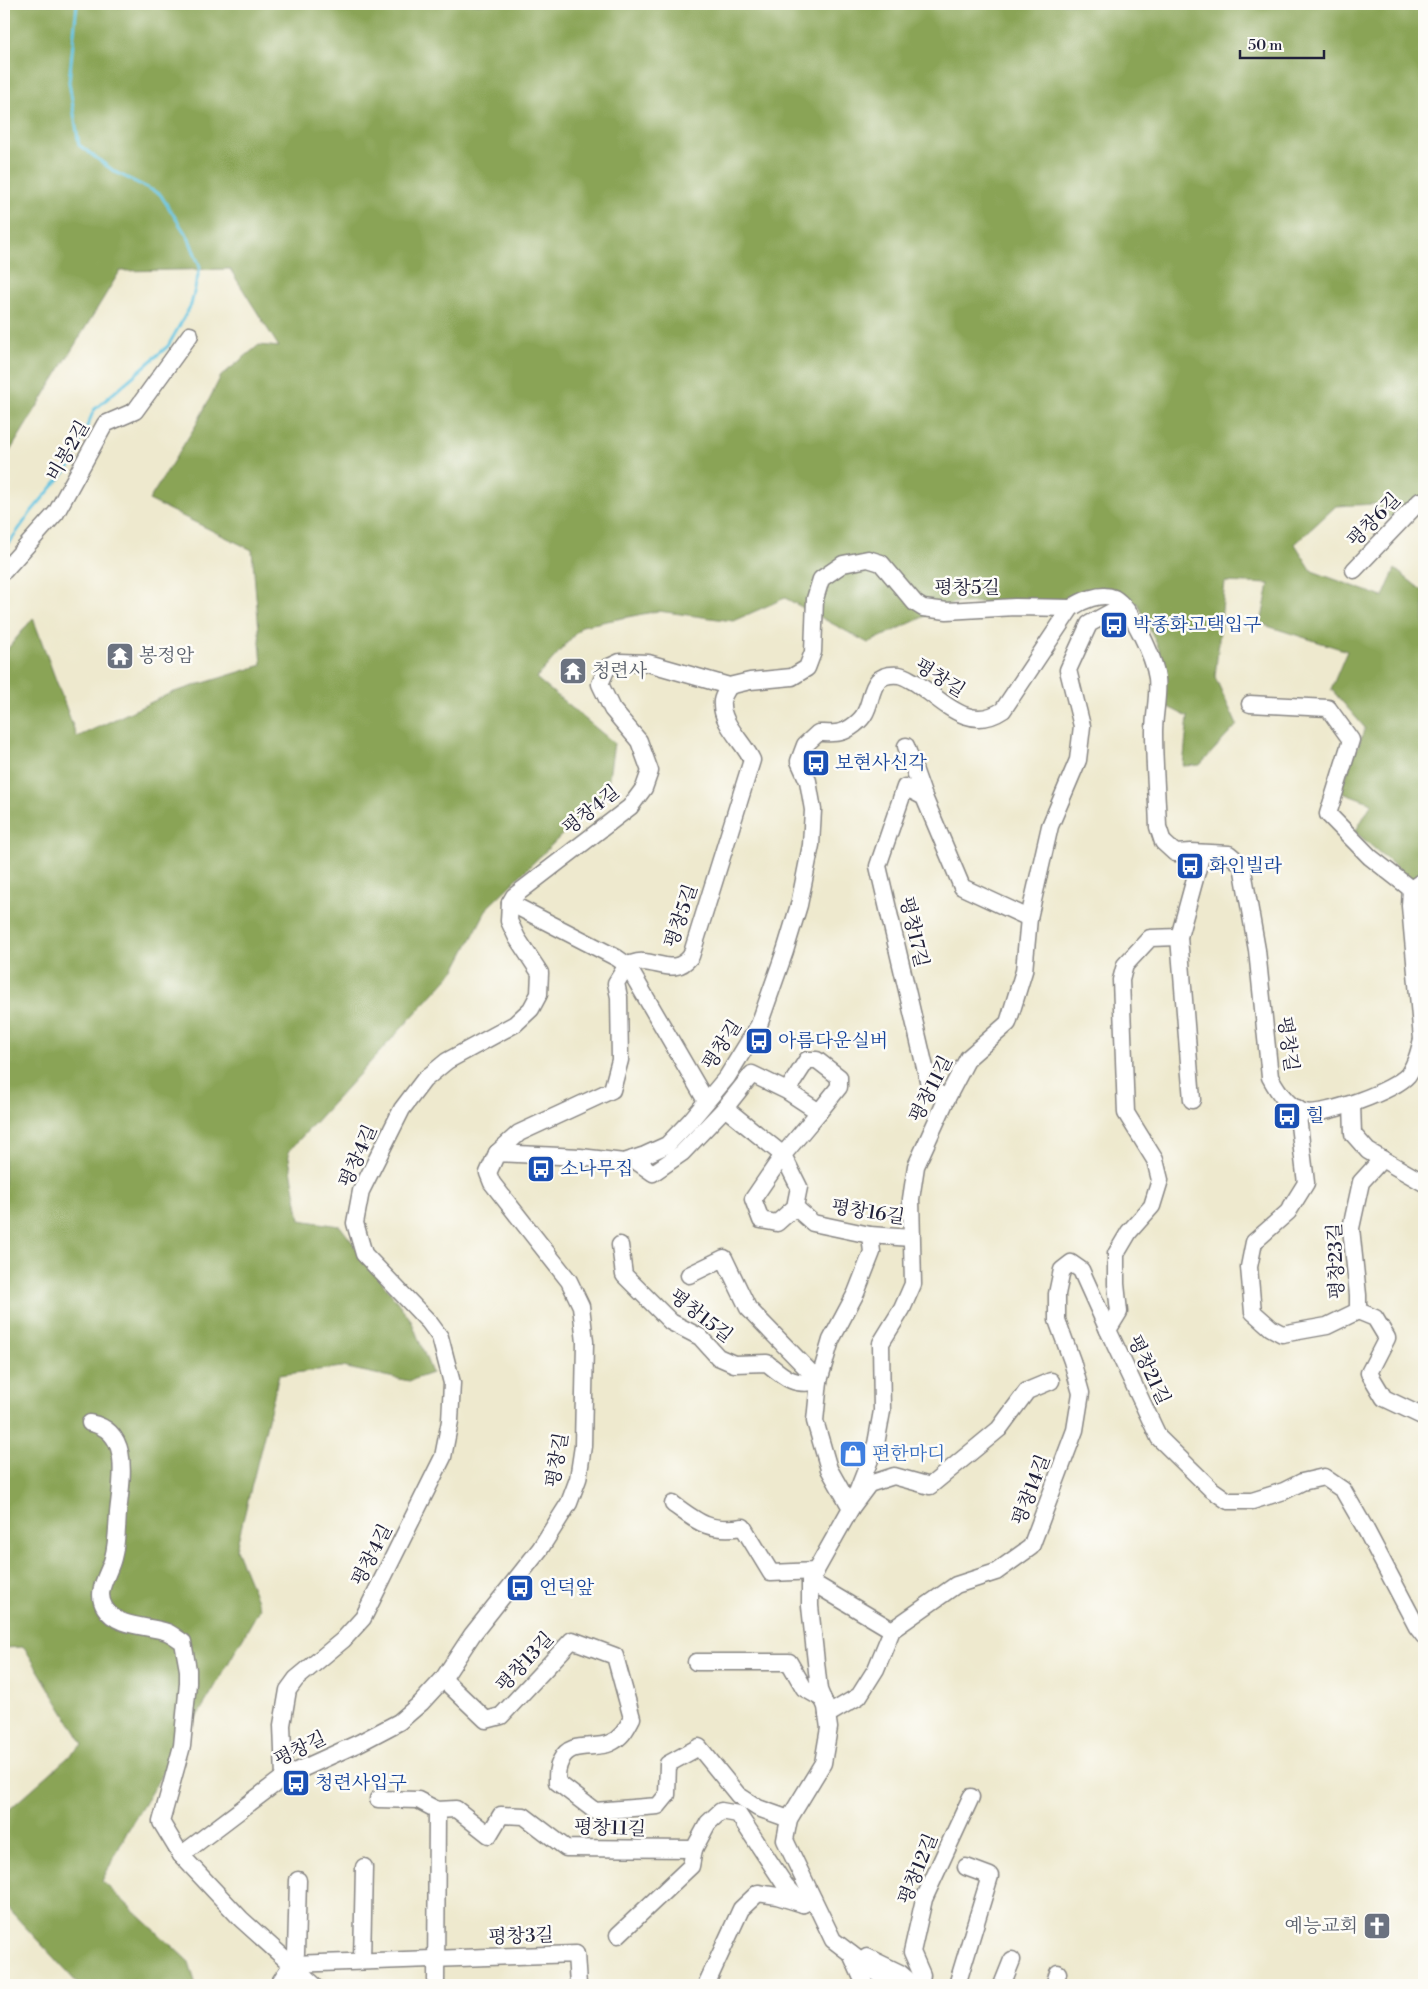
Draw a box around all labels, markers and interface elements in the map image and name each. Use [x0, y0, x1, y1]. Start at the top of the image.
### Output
scale bar [1240, 28, 1324, 60]
text: 50 m [1248, 36, 1282, 55]
street label: 비봉2길 [41, 416, 95, 486]
street label: 평창6길 [1342, 488, 1406, 552]
street label: 평창5길 [934, 576, 1000, 600]
bus stop icon: 박종화고택입구 [1099, 610, 1129, 640]
place label: 박종화고택입구 [1133, 613, 1261, 637]
temple icon: 봉정암 [105, 641, 135, 671]
place label: 봉정암 [139, 644, 195, 668]
street label: 평창길 [910, 653, 970, 703]
temple icon: 청련사 [558, 656, 588, 686]
place label: 청련사 [592, 659, 648, 683]
bus stop icon: 보현사신각 [801, 748, 831, 778]
place label: 보현사신각 [835, 751, 927, 775]
street label: 평창4길 [558, 780, 624, 840]
bus stop icon: 화인빌라 [1175, 851, 1205, 881]
place label: 화인빌라 [1209, 854, 1282, 878]
street label: 평창5길 [659, 881, 703, 951]
street label: 평창17길 [894, 894, 934, 970]
street label: 평창길 [697, 1015, 747, 1075]
street label: 평창길 [1272, 1015, 1304, 1073]
bus stop icon: 아름다운실버 [744, 1026, 774, 1056]
place label: 아름다운실버 [778, 1029, 888, 1053]
street label: 평창11길 [904, 1051, 958, 1127]
bus stop icon: 힐 [1272, 1101, 1302, 1131]
place label: 힐 [1306, 1104, 1324, 1128]
street label: 평창4길 [334, 1121, 382, 1191]
bus stop icon: 소나무집 [526, 1154, 556, 1184]
place label: 소나무집 [560, 1157, 633, 1181]
street label: 평창16길 [830, 1194, 906, 1230]
street label: 평창23길 [1323, 1222, 1349, 1300]
street label: 평창15길 [665, 1284, 737, 1348]
street label: 평창21길 [1122, 1331, 1176, 1409]
street label: 평창길 [540, 1431, 574, 1489]
shop icon: 편한마디 [838, 1439, 868, 1469]
place label: 편한마디 [872, 1442, 945, 1466]
street label: 평창14길 [1007, 1451, 1055, 1529]
street label: 평창4길 [346, 1520, 398, 1590]
bus stop icon: 언덕앞 [505, 1573, 535, 1603]
place label: 언덕앞 [539, 1576, 595, 1600]
street label: 평창13길 [491, 1627, 559, 1697]
street label: 평창길 [270, 1726, 330, 1772]
bus stop icon: 청련사입구 [281, 1768, 311, 1798]
place label: 청련사입구 [315, 1771, 407, 1795]
street label: 평창11길 [574, 1815, 646, 1841]
street label: 평창12길 [893, 1830, 943, 1908]
church icon: 예능교회 [1362, 1911, 1392, 1941]
place label: 예능교회 [1285, 1914, 1358, 1938]
street label: 평창3길 [488, 1923, 554, 1949]

